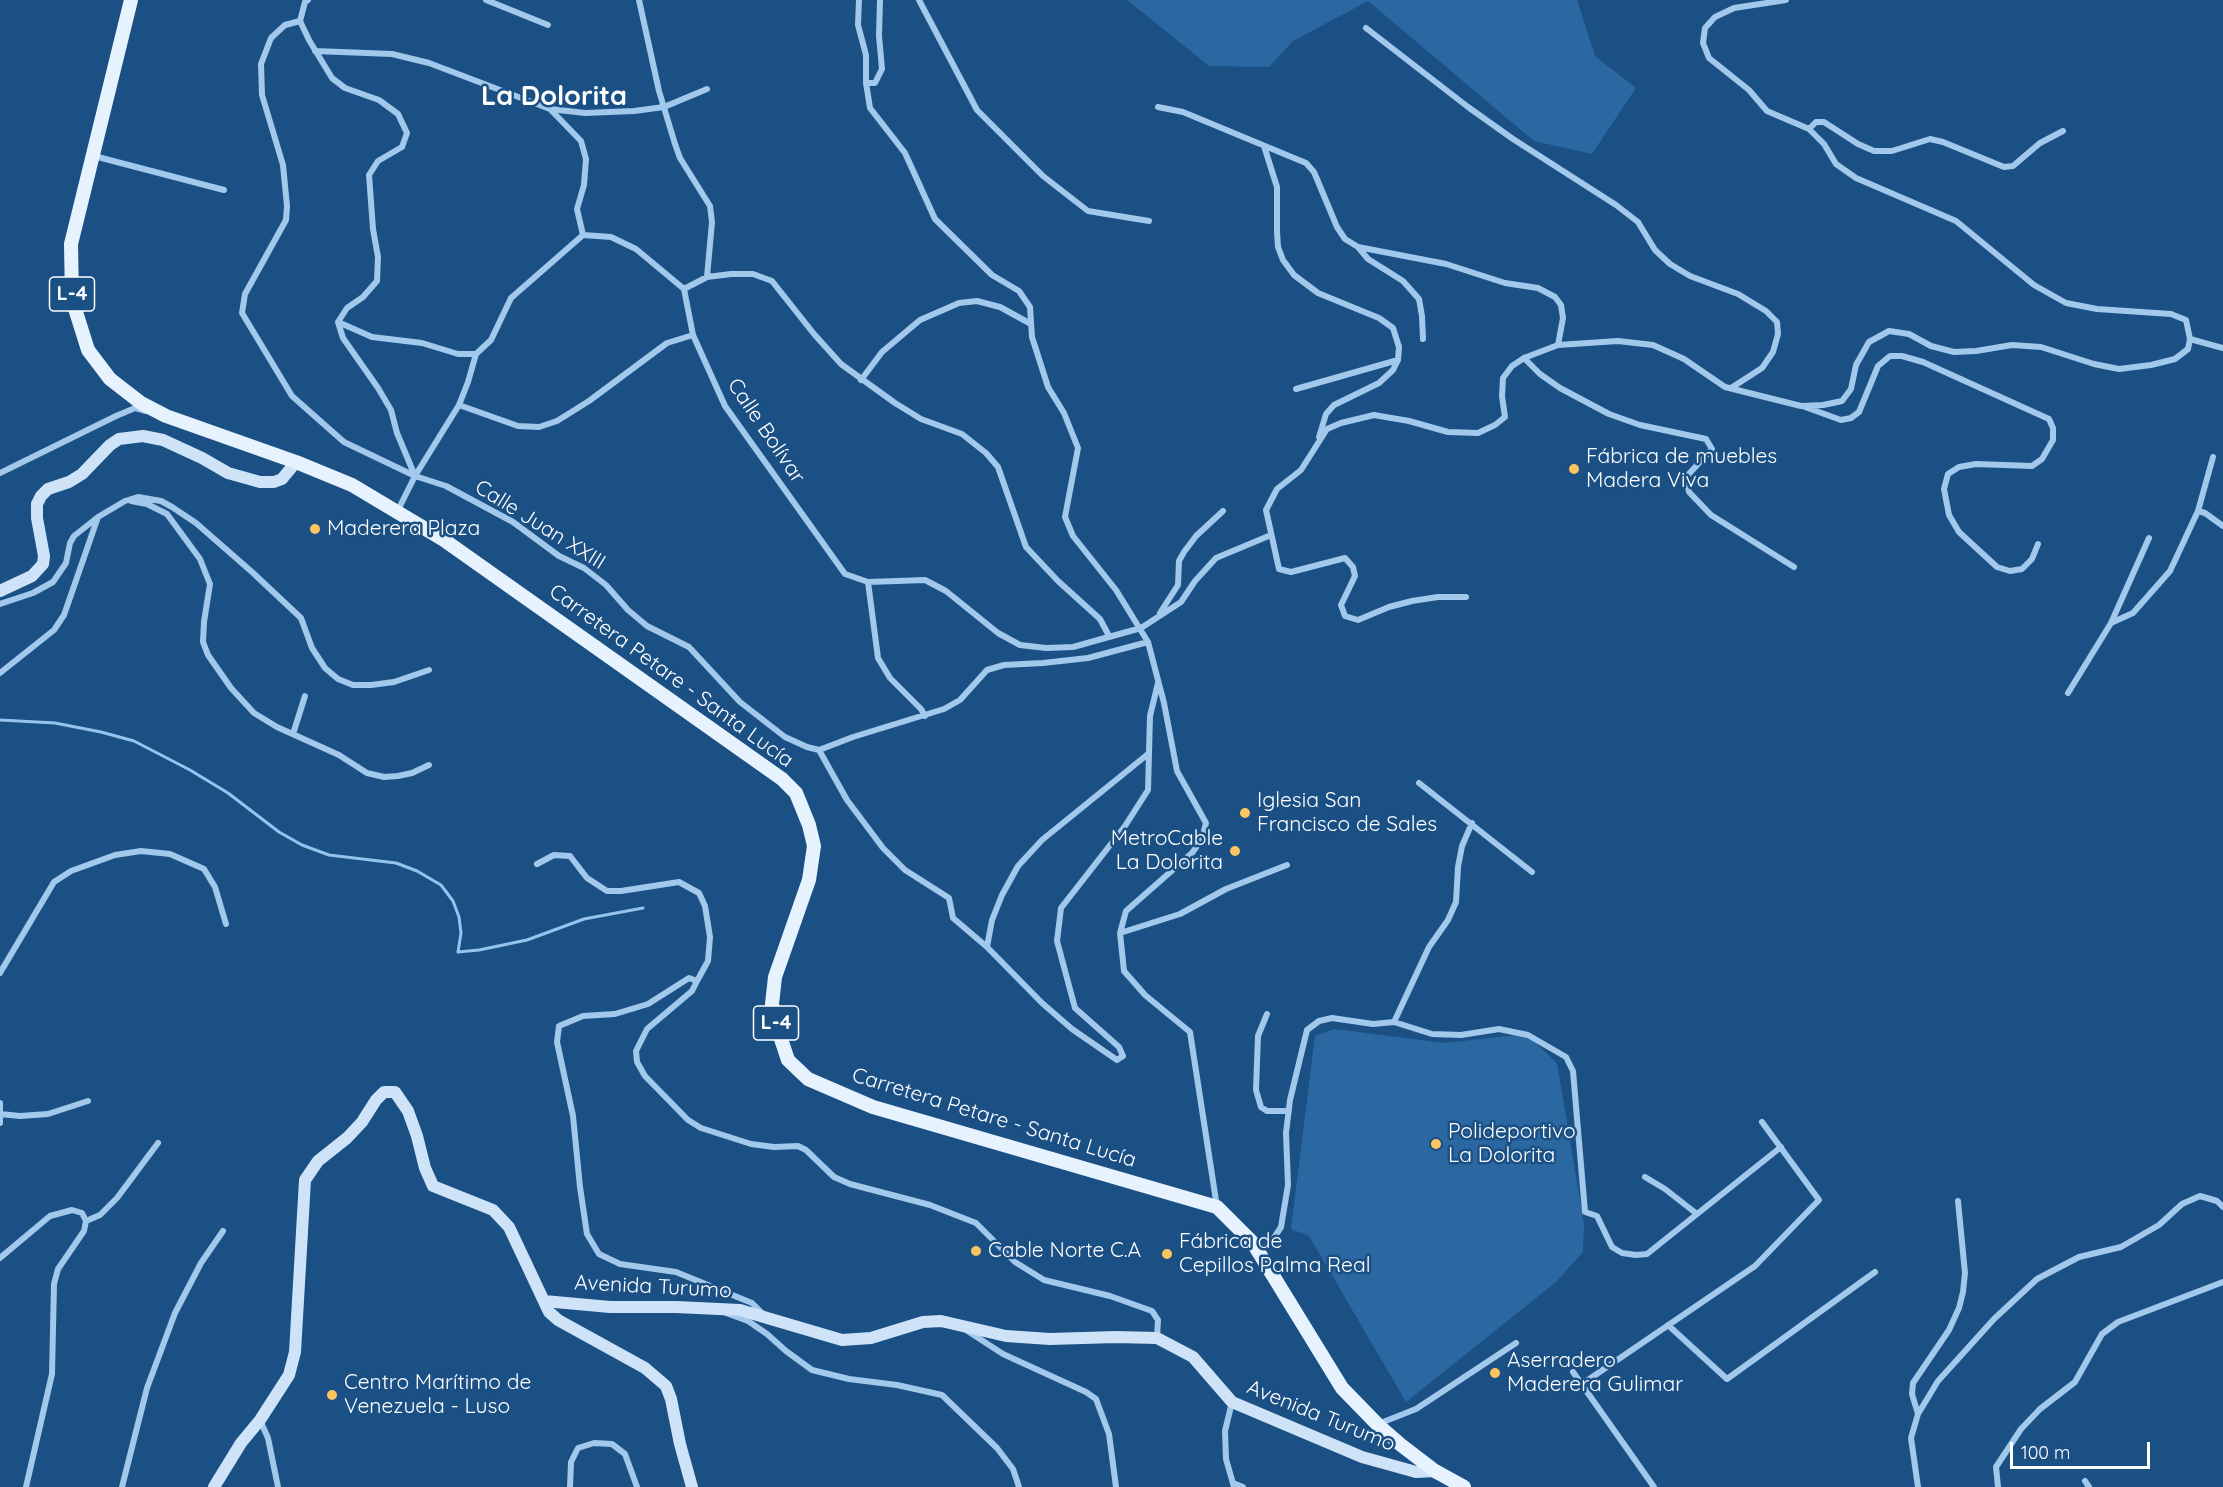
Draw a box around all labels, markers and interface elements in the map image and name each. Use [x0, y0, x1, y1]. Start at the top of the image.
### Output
district label: La Dolorita [481, 81, 627, 113]
road number: L-4 [50, 277, 94, 311]
street label: Calle Bolívar [722, 374, 810, 488]
place label: Fábrica de muebles Madera Viva [1586, 444, 1777, 494]
marker: Fábrica de muebles Madera Viva [1567, 462, 1581, 476]
street label: Calle Juan XXIII [470, 475, 610, 575]
place label: Maderera Plaza [327, 516, 480, 542]
marker: Maderera Plaza [308, 522, 322, 536]
street label: Carretera Petare - Santa Lucía [544, 579, 798, 773]
place label: Iglesia San Francisco de Sales [1257, 788, 1437, 838]
marker: Iglesia San Francisco de Sales [1238, 806, 1252, 820]
place label: MetroCable La Dolorita [1111, 826, 1223, 876]
marker: MetroCable La Dolorita [1228, 844, 1242, 858]
road number: L-4 [754, 1006, 798, 1040]
street label: Carretera Petare - Santa Lucía [849, 1063, 1139, 1173]
place label: Polideportivo La Dolorita [1448, 1119, 1576, 1169]
marker: Polideportivo La Dolorita [1429, 1137, 1443, 1151]
place label: Fábrica de Cepillos Palma Real [1179, 1229, 1371, 1279]
place label: Cable Norte C.A [988, 1238, 1141, 1264]
marker: Cable Norte C.A [969, 1244, 983, 1258]
marker: Fábrica de Cepillos Palma Real [1160, 1247, 1174, 1261]
street label: Avenida Turumo [574, 1270, 732, 1304]
place label: Aserradero Maderera Gulimar [1507, 1348, 1683, 1398]
marker: Aserradero Maderera Gulimar [1488, 1366, 1502, 1380]
place label: Centro Marítimo de Venezuela - Luso [344, 1370, 531, 1420]
street label: Avenida Turumo [1243, 1375, 1399, 1457]
marker: Centro Marítimo de Venezuela - Luso [325, 1388, 339, 1402]
scale bar [2013, 1430, 2152, 1468]
text: 100 m [2021, 1441, 2070, 1464]

